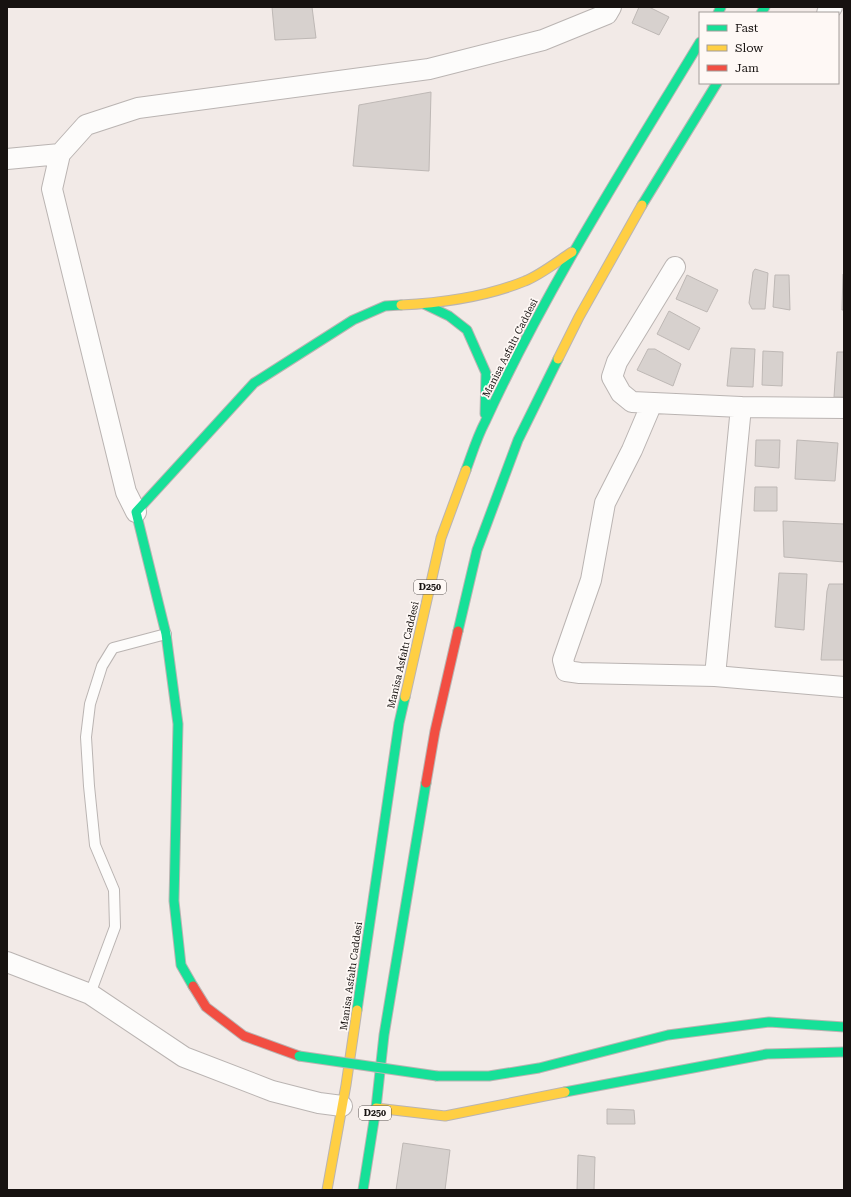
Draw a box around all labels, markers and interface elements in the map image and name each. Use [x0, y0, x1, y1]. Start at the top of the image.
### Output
legend [699, 12, 839, 84]
text: Fast [735, 21, 759, 35]
text: Slow [735, 41, 763, 55]
text: Jam [735, 61, 759, 75]
street label: Manisa Asfaltı Caddesi [480, 297, 540, 399]
road number: D250 [414, 580, 446, 594]
street label: Manisa Asfaltı Caddesi [385, 600, 421, 710]
street label: Manisa Asfaltı Caddesi [338, 921, 364, 1031]
road number: D250 [359, 1106, 391, 1120]

